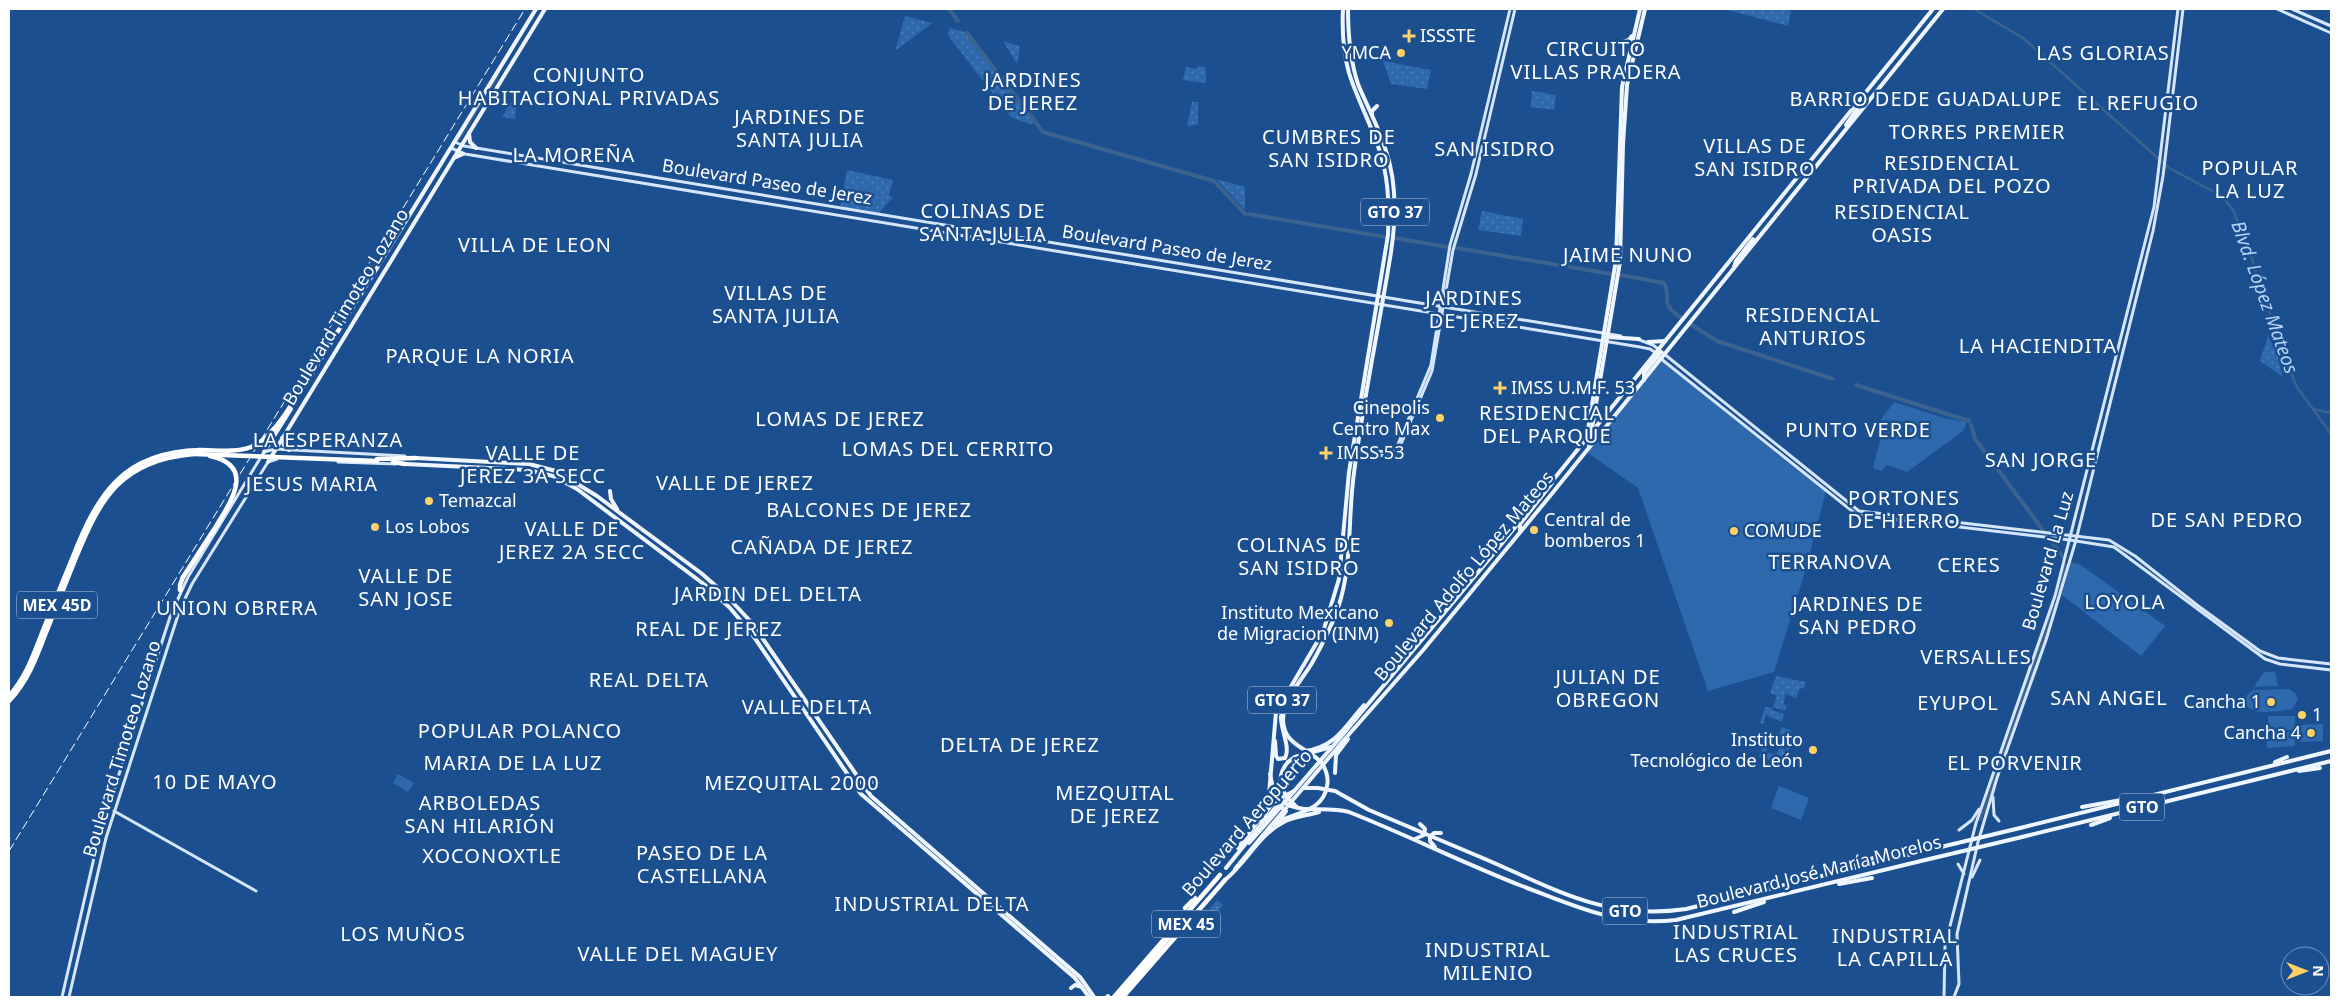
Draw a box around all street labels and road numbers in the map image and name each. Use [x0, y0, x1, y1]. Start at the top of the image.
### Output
street label: Boulevard Paseo de Jerez [661, 153, 874, 209]
road number: GTO 37 [1361, 198, 1429, 226]
street label: Boulevard Timoteo Lozano [277, 204, 414, 409]
street label: Boulevard Paseo de Jerez [1061, 219, 1274, 275]
street label: Boulevard Adolfo López Mateos [1368, 465, 1558, 685]
street label: Boulevard La Luz [2016, 488, 2078, 633]
road number: MEX 45D [17, 592, 97, 618]
street label: Boulevard Timoteo Lozano [77, 637, 165, 860]
road number: GTO 37 [1248, 686, 1316, 714]
street label: Boulevard Aeropuerto [1176, 744, 1317, 901]
road number: GTO [2120, 794, 2164, 820]
street label: Boulevard José María Morelos [1694, 829, 1944, 913]
road number: GTO [1602, 898, 1648, 924]
road number: MEX 45 [1152, 911, 1220, 938]

